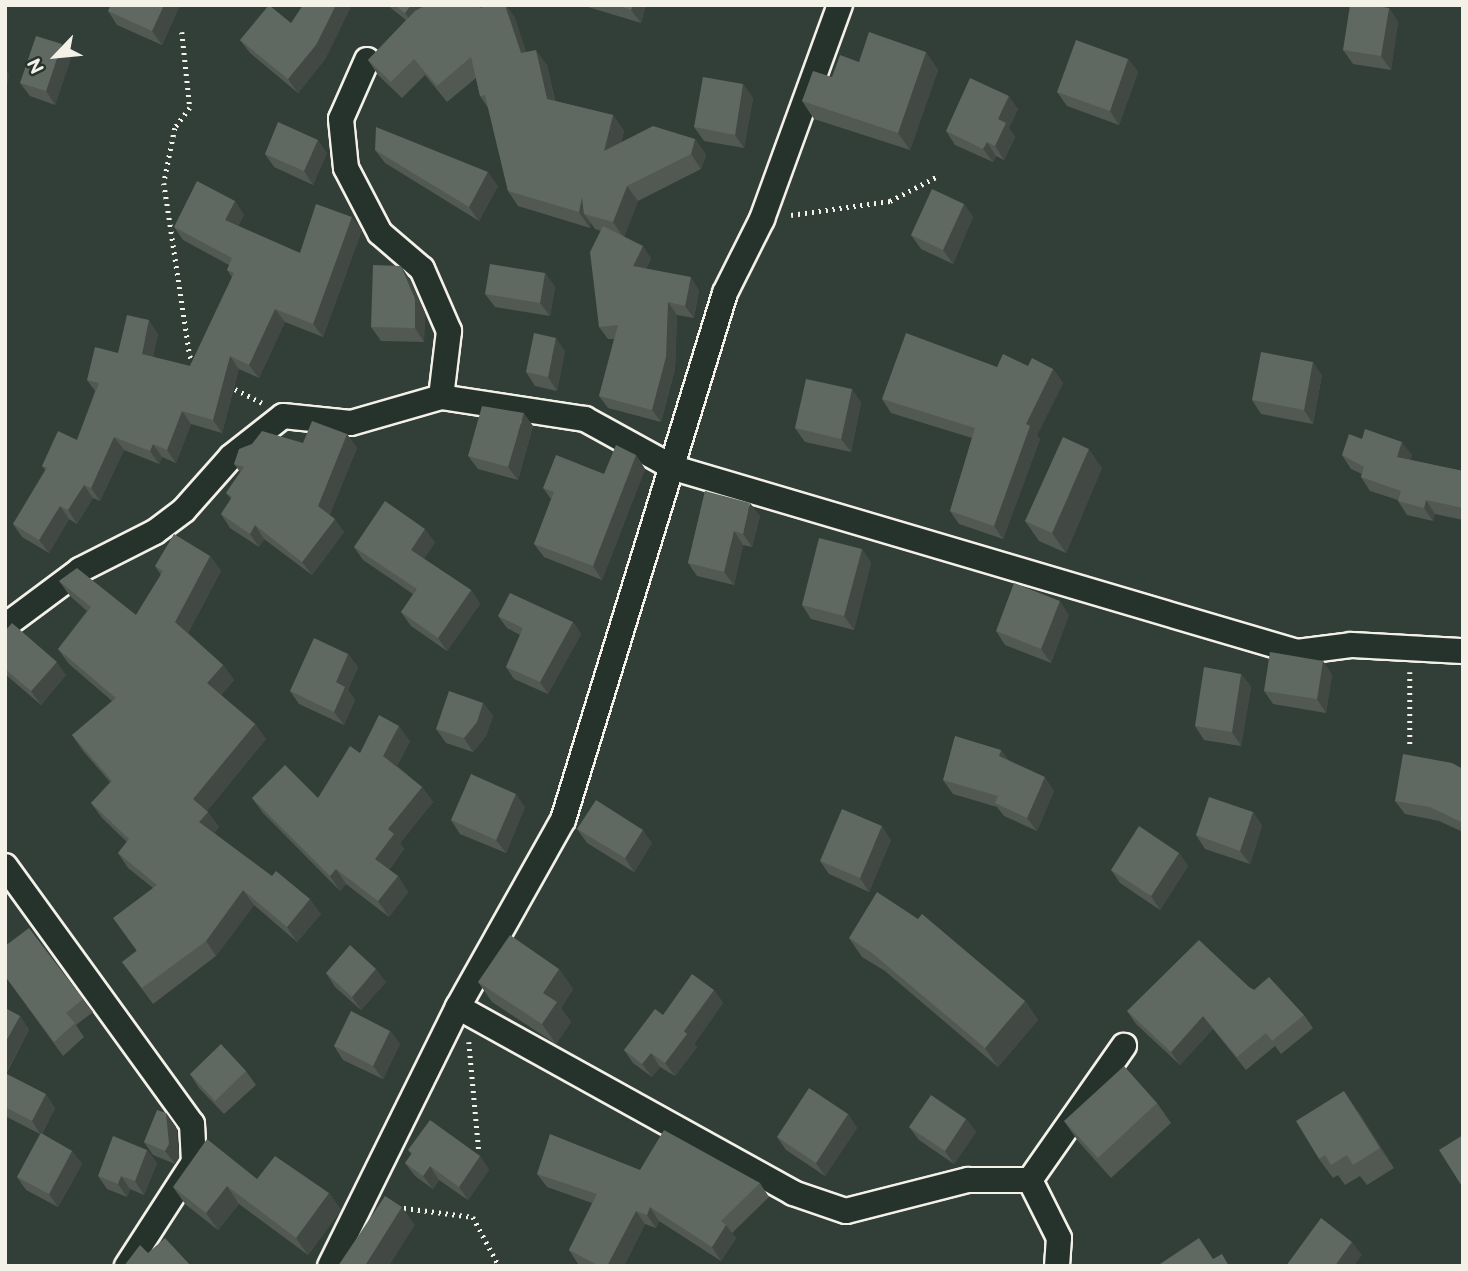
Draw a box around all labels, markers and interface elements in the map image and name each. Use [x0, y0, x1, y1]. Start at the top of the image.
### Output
north arrow [21, 21, 91, 91]
text: N [23, 54, 50, 77]

